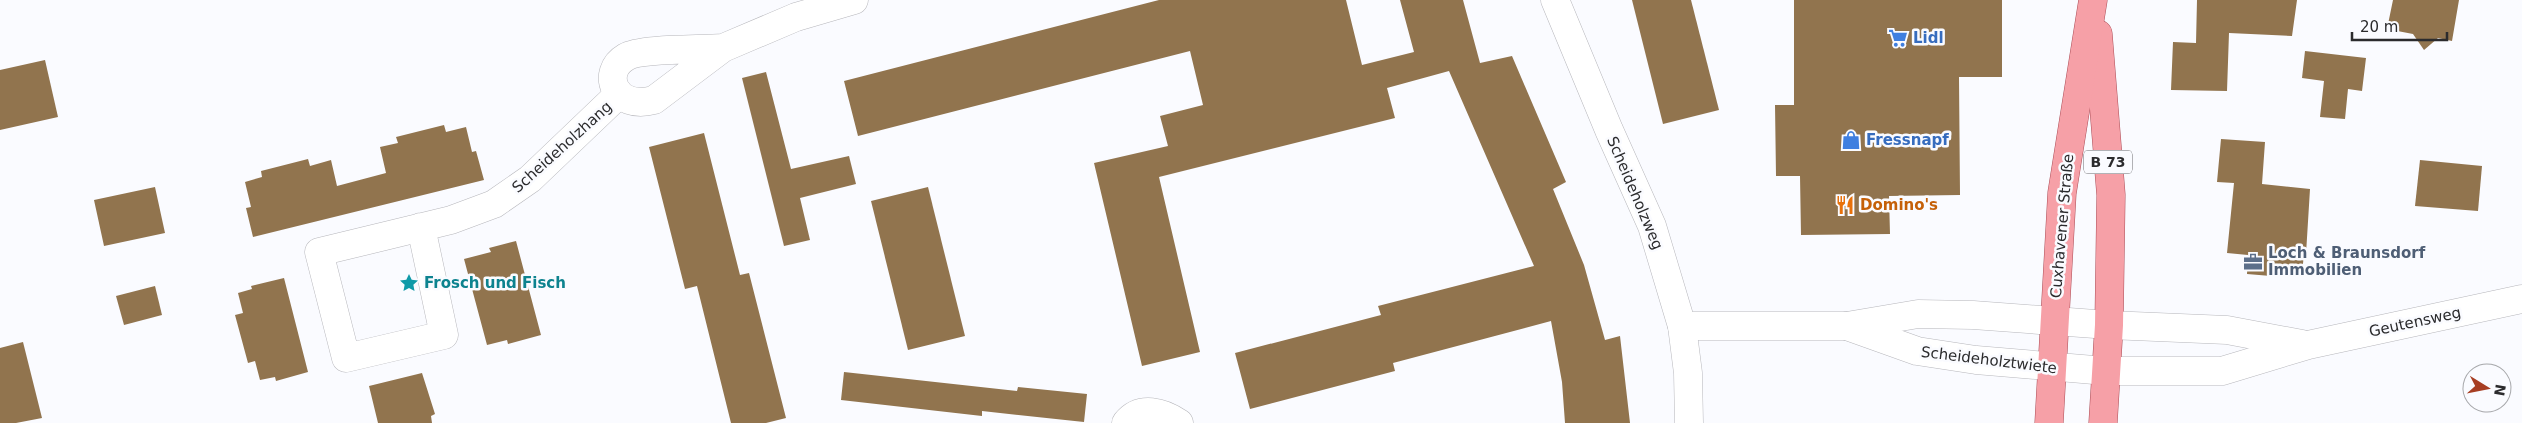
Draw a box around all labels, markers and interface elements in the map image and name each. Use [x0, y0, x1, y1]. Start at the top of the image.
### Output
scale bar [2352, 10, 2447, 42]
text: 20 m [2360, 18, 2398, 36]
supermarket icon: Lidl [1887, 27, 1909, 49]
place label: Lidl [1913, 29, 1944, 47]
street label: Scheideholzhang [508, 98, 616, 196]
shop icon: Fressnapf [1840, 129, 1862, 151]
place label: Fressnapf [1866, 131, 1949, 149]
street label: Scheideholzweg [1603, 134, 1667, 252]
road number: B 73 [2084, 150, 2132, 173]
street label: Cuxhavener Straße [2047, 153, 2077, 299]
restaurant icon: Domino's [1834, 194, 1856, 216]
place label: Domino's [1860, 196, 1938, 214]
place label: Loch & Braunsdorf Immobilien [2268, 244, 2426, 279]
office icon: Loch & Braunsdorf Immobilien [2242, 251, 2264, 273]
place icon: Frosch und Fisch [398, 272, 420, 294]
place label: Frosch und Fisch [424, 274, 566, 292]
street label: Geutensweg [2367, 303, 2463, 341]
street label: Scheideholztwiete [1920, 343, 2058, 377]
north arrow [2462, 363, 2512, 413]
text: N [2491, 383, 2509, 397]

